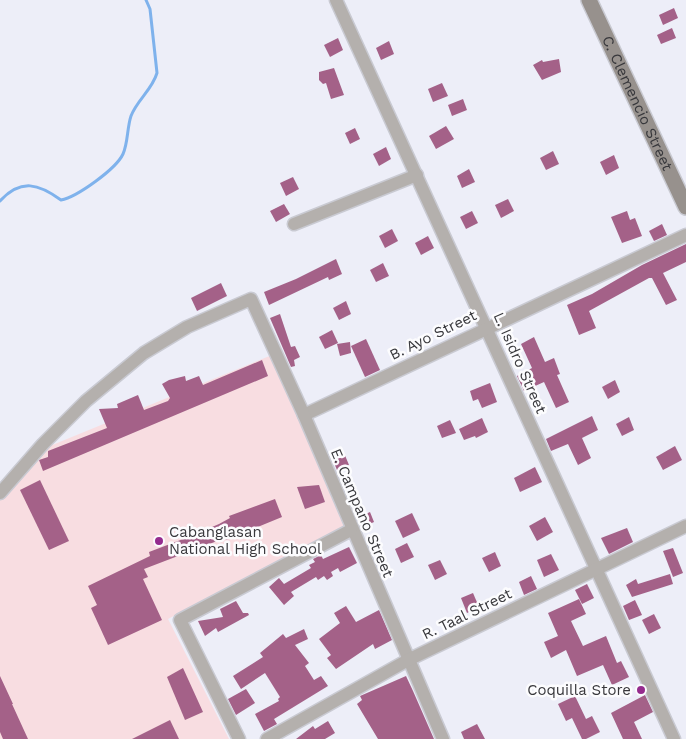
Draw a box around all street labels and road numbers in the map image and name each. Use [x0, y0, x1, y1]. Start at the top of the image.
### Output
street label: C. Clemencio Street [598, 33, 677, 174]
street label: B. Ayo Street [387, 306, 480, 364]
street label: L. Isidro Street [490, 310, 551, 417]
street label: E. Campano Street [327, 446, 398, 581]
street label: R. Taal Street [419, 584, 515, 643]

